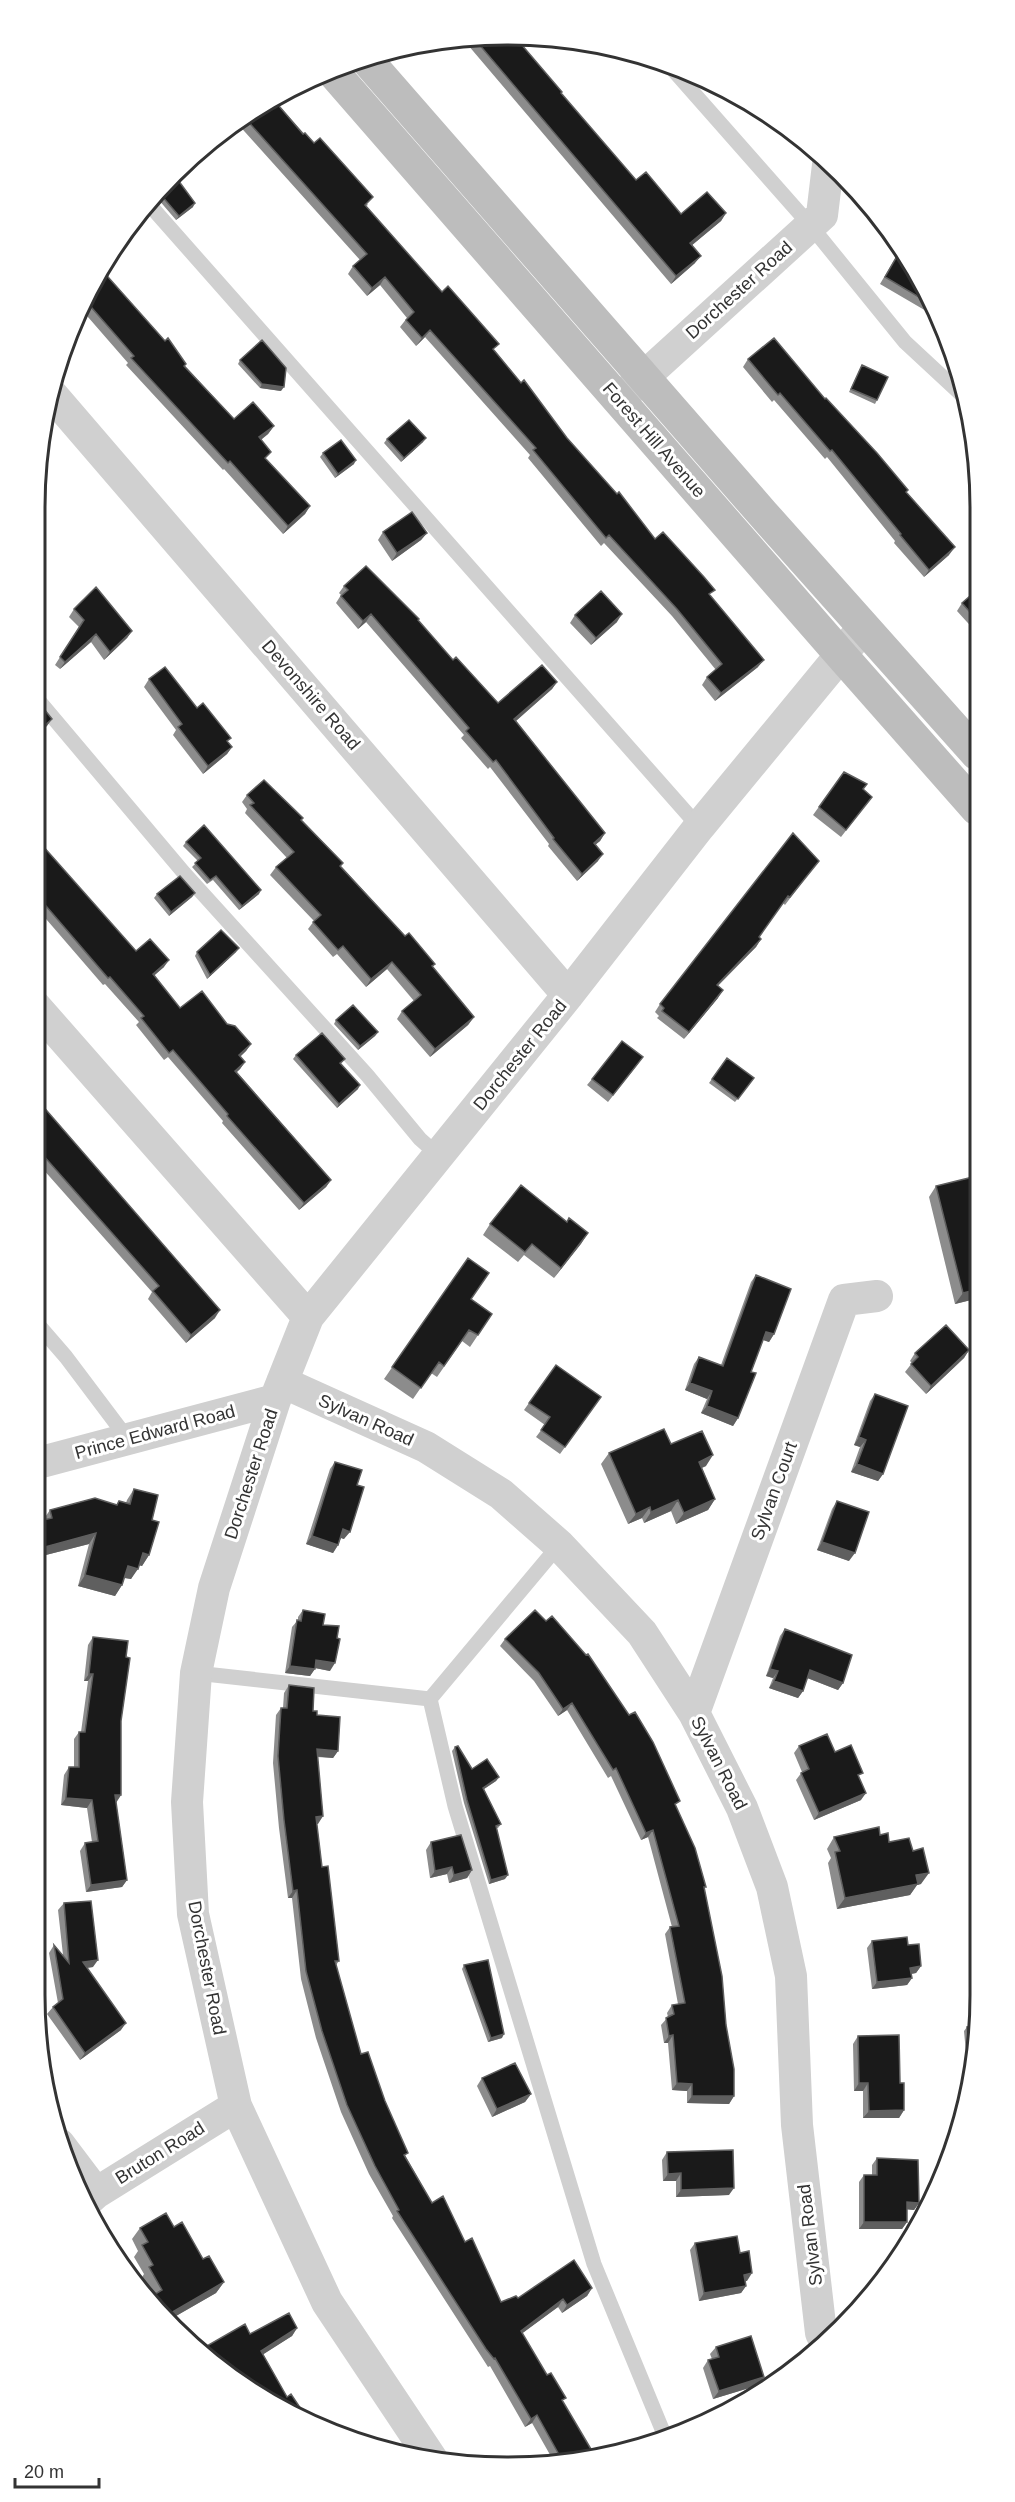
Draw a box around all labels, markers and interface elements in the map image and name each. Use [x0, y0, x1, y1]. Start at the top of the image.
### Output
street label: Dorchester Road [682, 237, 796, 343]
street label: Forest Hill Avenue [599, 378, 709, 502]
street label: Devonshire Road [258, 636, 364, 754]
street label: Dorchester Road [469, 996, 571, 1114]
street label: Sylvan Road [315, 1390, 417, 1450]
street label: Prince Edward Road [73, 1401, 237, 1463]
street label: Dorchester Road [220, 1406, 282, 1542]
street label: Sylvan Court [747, 1439, 801, 1543]
street label: Sylvan Road [687, 1713, 751, 1813]
street label: Dorchester Road [184, 1899, 230, 2037]
street label: Bruton Road [112, 2118, 208, 2188]
street label: Sylvan Road [794, 2183, 826, 2287]
scale bar [15, 2451, 99, 2489]
text: 20 m [24, 2462, 64, 2482]

